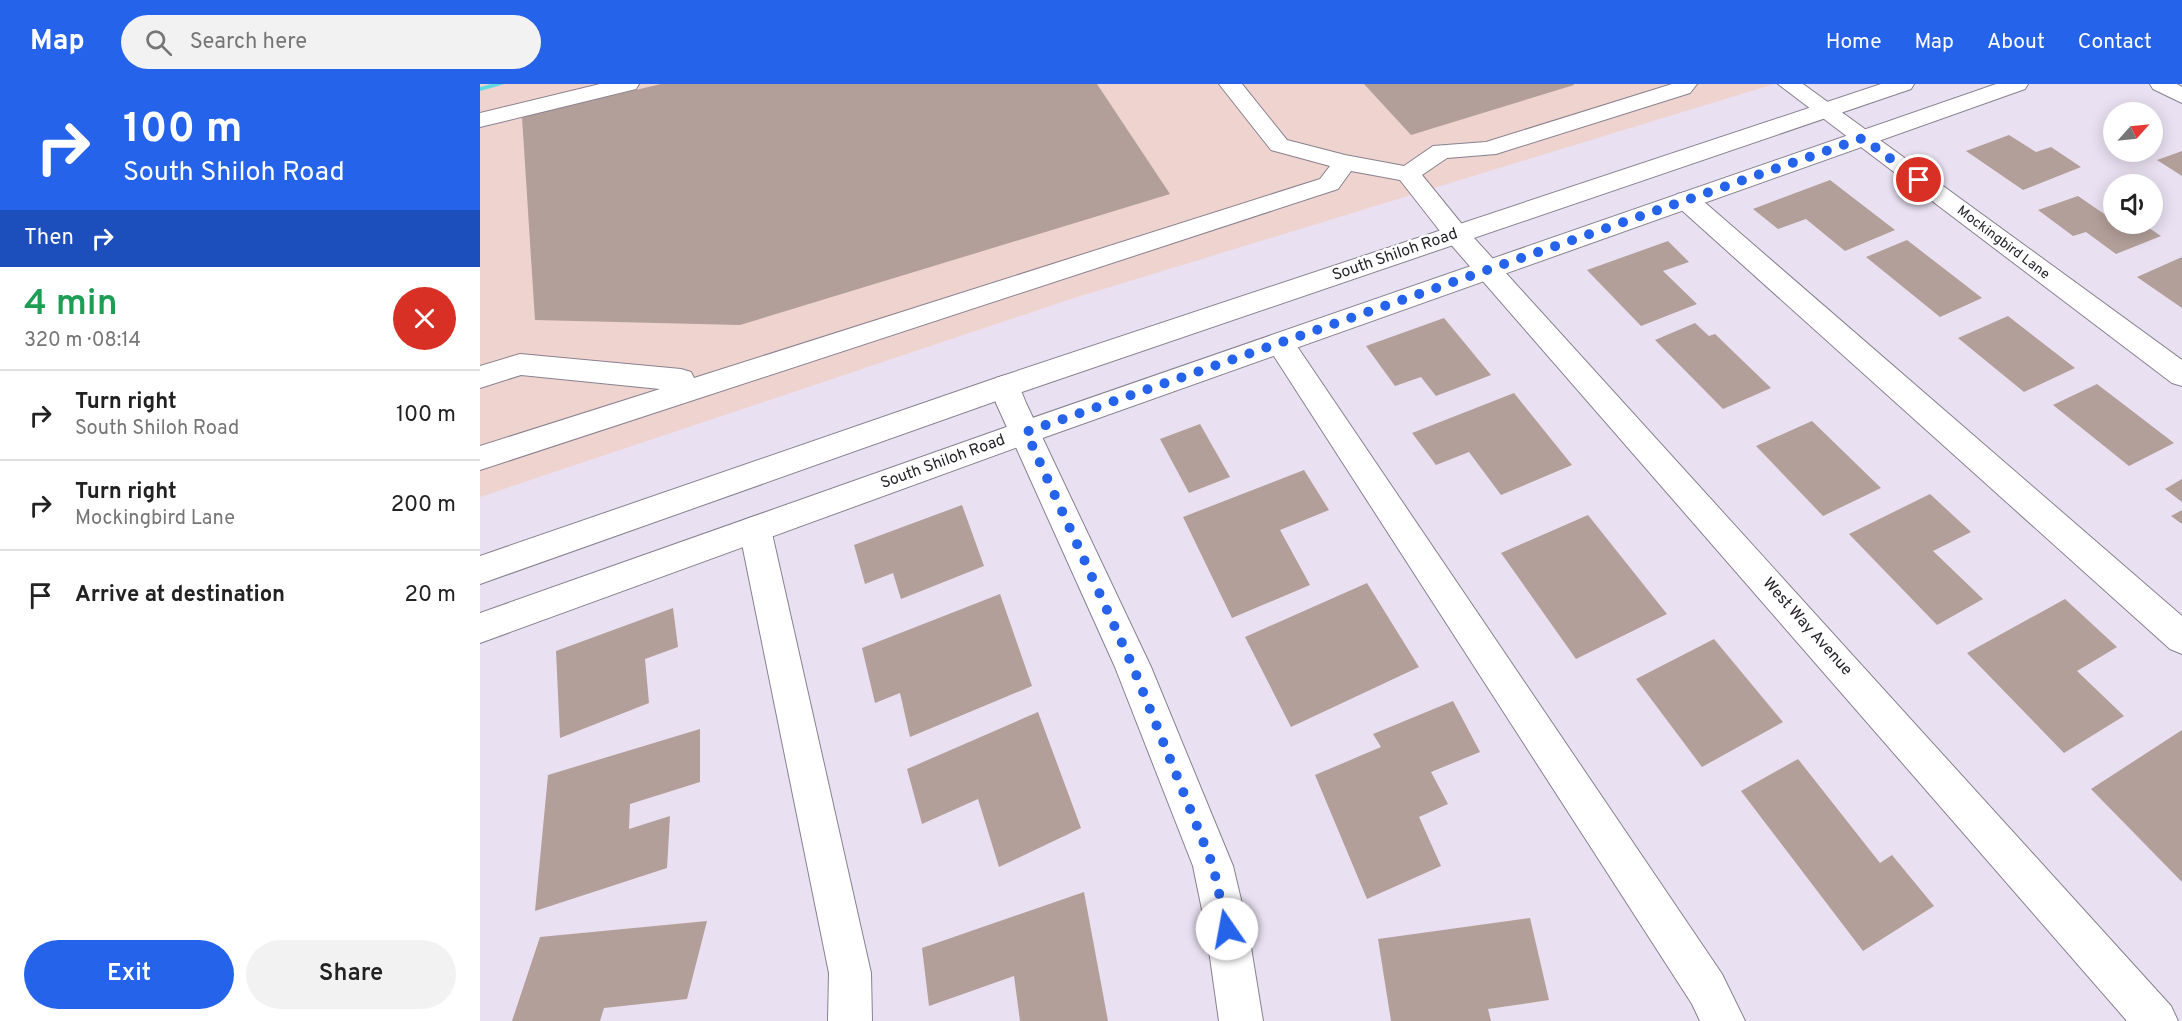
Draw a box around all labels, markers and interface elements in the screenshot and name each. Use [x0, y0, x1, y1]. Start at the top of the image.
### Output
search box [121, 15, 541, 69]
text: Map [30, 24, 85, 60]
icon: search [142, 26, 175, 59]
text: Search here [190, 29, 307, 56]
text: Home [1826, 29, 1882, 56]
text: Map [1915, 29, 1954, 56]
text: About [1987, 29, 2045, 56]
text: Contact [2078, 29, 2152, 56]
north arrow [2103, 102, 2163, 162]
map controls [2103, 102, 2163, 234]
text: 100 m [123, 104, 242, 157]
icon: right [24, 108, 102, 186]
pin [1893, 154, 1944, 205]
text: South Shiloh Road [123, 156, 345, 190]
icon: arrive [1902, 163, 1935, 196]
button: sound [2103, 174, 2163, 234]
street label: Mockingbird Lane [1953, 203, 2053, 283]
icon: right [86, 222, 119, 255]
street label: South Shiloh Road [1330, 224, 1460, 286]
text: Then [24, 225, 74, 252]
text: 4 min [24, 282, 118, 328]
button: close [393, 287, 456, 350]
text: 320 m · 08:14 [24, 328, 141, 354]
text: Turn right [75, 389, 177, 416]
icon: right [24, 399, 57, 432]
text: 100 m [396, 402, 456, 429]
text: South Shiloh Road [75, 416, 239, 442]
street label: South Shiloh Road [878, 430, 1008, 494]
text: Turn right [75, 479, 177, 506]
icon: right [24, 489, 57, 522]
text: 200 m [391, 492, 456, 519]
text: Mockingbird Lane [75, 506, 235, 532]
street label: West Way Avenue [1758, 574, 1856, 680]
icon: arrive [24, 579, 57, 612]
text: Arrive at destination [75, 582, 285, 609]
text: 20 m [405, 582, 456, 609]
position arrow [1195, 897, 1259, 961]
button: Exit [24, 940, 234, 1009]
button: Share [246, 940, 456, 1009]

